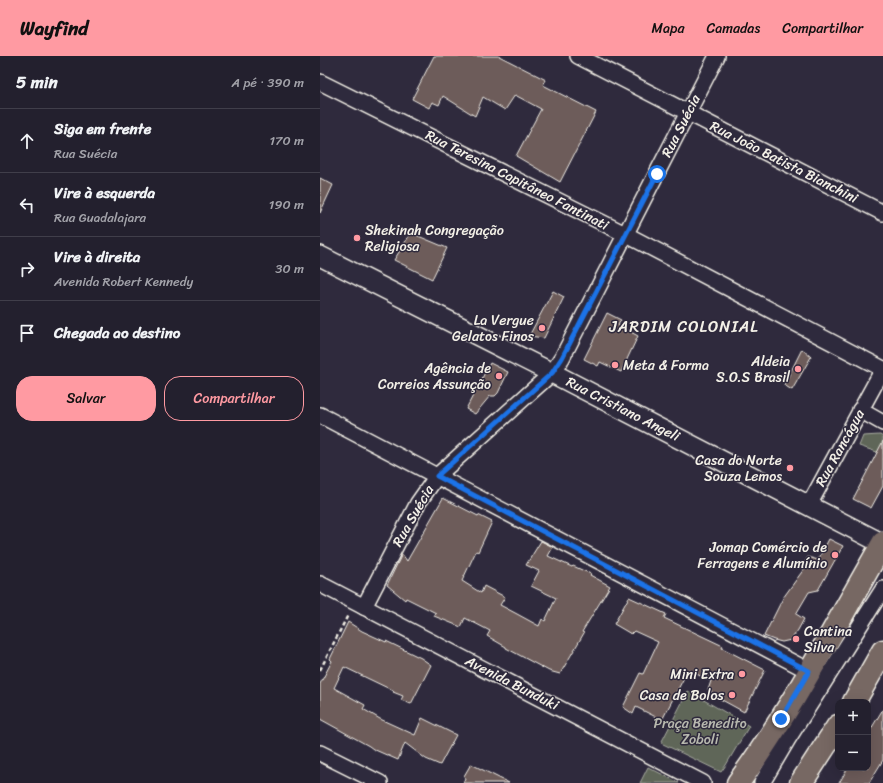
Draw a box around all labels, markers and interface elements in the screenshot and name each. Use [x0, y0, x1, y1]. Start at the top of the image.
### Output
text: Wayfind [20, 12, 88, 45]
text: Mapa [652, 16, 684, 41]
text: Camadas [706, 16, 760, 41]
text: Compartilhar [782, 16, 863, 41]
text: 5 min [16, 67, 58, 97]
text: A pé · 390 m [232, 71, 304, 94]
street label: Rua Suécia [654, 89, 708, 162]
street label: Rua João Batista Bianchini [705, 114, 864, 211]
text: Siga em frente [54, 116, 151, 142]
street label: Rua Teresina Capitâneo Fantinati [421, 123, 614, 238]
text: 170 m [269, 129, 304, 152]
icon: ahead [16, 130, 38, 152]
text: Rua Suécia [54, 142, 117, 165]
route start [648, 165, 666, 183]
text: Vire à esquerda [54, 180, 155, 206]
text: 190 m [269, 193, 304, 216]
icon: left [16, 194, 38, 216]
text: Rua Guadalajara [54, 206, 146, 229]
place label: Shekinah Congregação Religiosa [365, 218, 504, 259]
marker: Shekinah Congregação Religiosa [352, 233, 362, 243]
text: Vire à direita [54, 244, 140, 270]
text: 30 m [275, 257, 304, 280]
icon: right [16, 258, 38, 280]
text: Avenida Robert Kennedy [54, 270, 193, 293]
place label: La Vergue Gelatos Finos [452, 308, 535, 349]
district label: JARDIM COLONIAL [608, 312, 759, 341]
text: Chegada ao destino [54, 320, 180, 346]
icon: arrive [16, 322, 38, 344]
marker: La Vergue Gelatos Finos [537, 323, 547, 333]
place label: Aldeia S.O.S Brasil [716, 349, 791, 390]
place label: Meta & Forma [623, 353, 709, 378]
place label: Agência de Correios Assunção [378, 356, 491, 397]
marker: Meta & Forma [610, 360, 620, 370]
marker: Aldeia S.O.S Brasil [793, 364, 803, 374]
street label: Rua Cristiano Angeli [562, 369, 685, 449]
marker: Agência de Correios Assunção [494, 371, 504, 381]
button: Salvar [16, 376, 156, 421]
button: Compartilhar [164, 376, 304, 421]
street label: Rua Rancágua [808, 404, 872, 491]
place label: Casa do Norte Souza Lemos [695, 448, 782, 489]
marker: Casa do Norte Souza Lemos [785, 463, 795, 473]
street label: Rua Suécia [385, 479, 441, 552]
place label: Jomap Comércio de Ferragens e Alumínio [698, 535, 827, 576]
marker: Jomap Comércio de Ferragens e Alumínio [830, 550, 840, 560]
place label: Cantina Silva [804, 619, 852, 660]
marker: Cantina Silva [791, 634, 801, 644]
street label: Avenida Bunduki [460, 648, 564, 718]
place label: Mini Extra [670, 662, 734, 687]
marker: Mini Extra [737, 669, 747, 679]
place label: Casa de Bolos [640, 683, 725, 708]
marker: Casa de Bolos [727, 690, 737, 700]
map controls [835, 699, 871, 771]
button: + [835, 699, 871, 735]
route end [772, 710, 790, 728]
park label: Praça Benedito Zoboli [653, 711, 747, 752]
button: − [835, 735, 871, 771]

